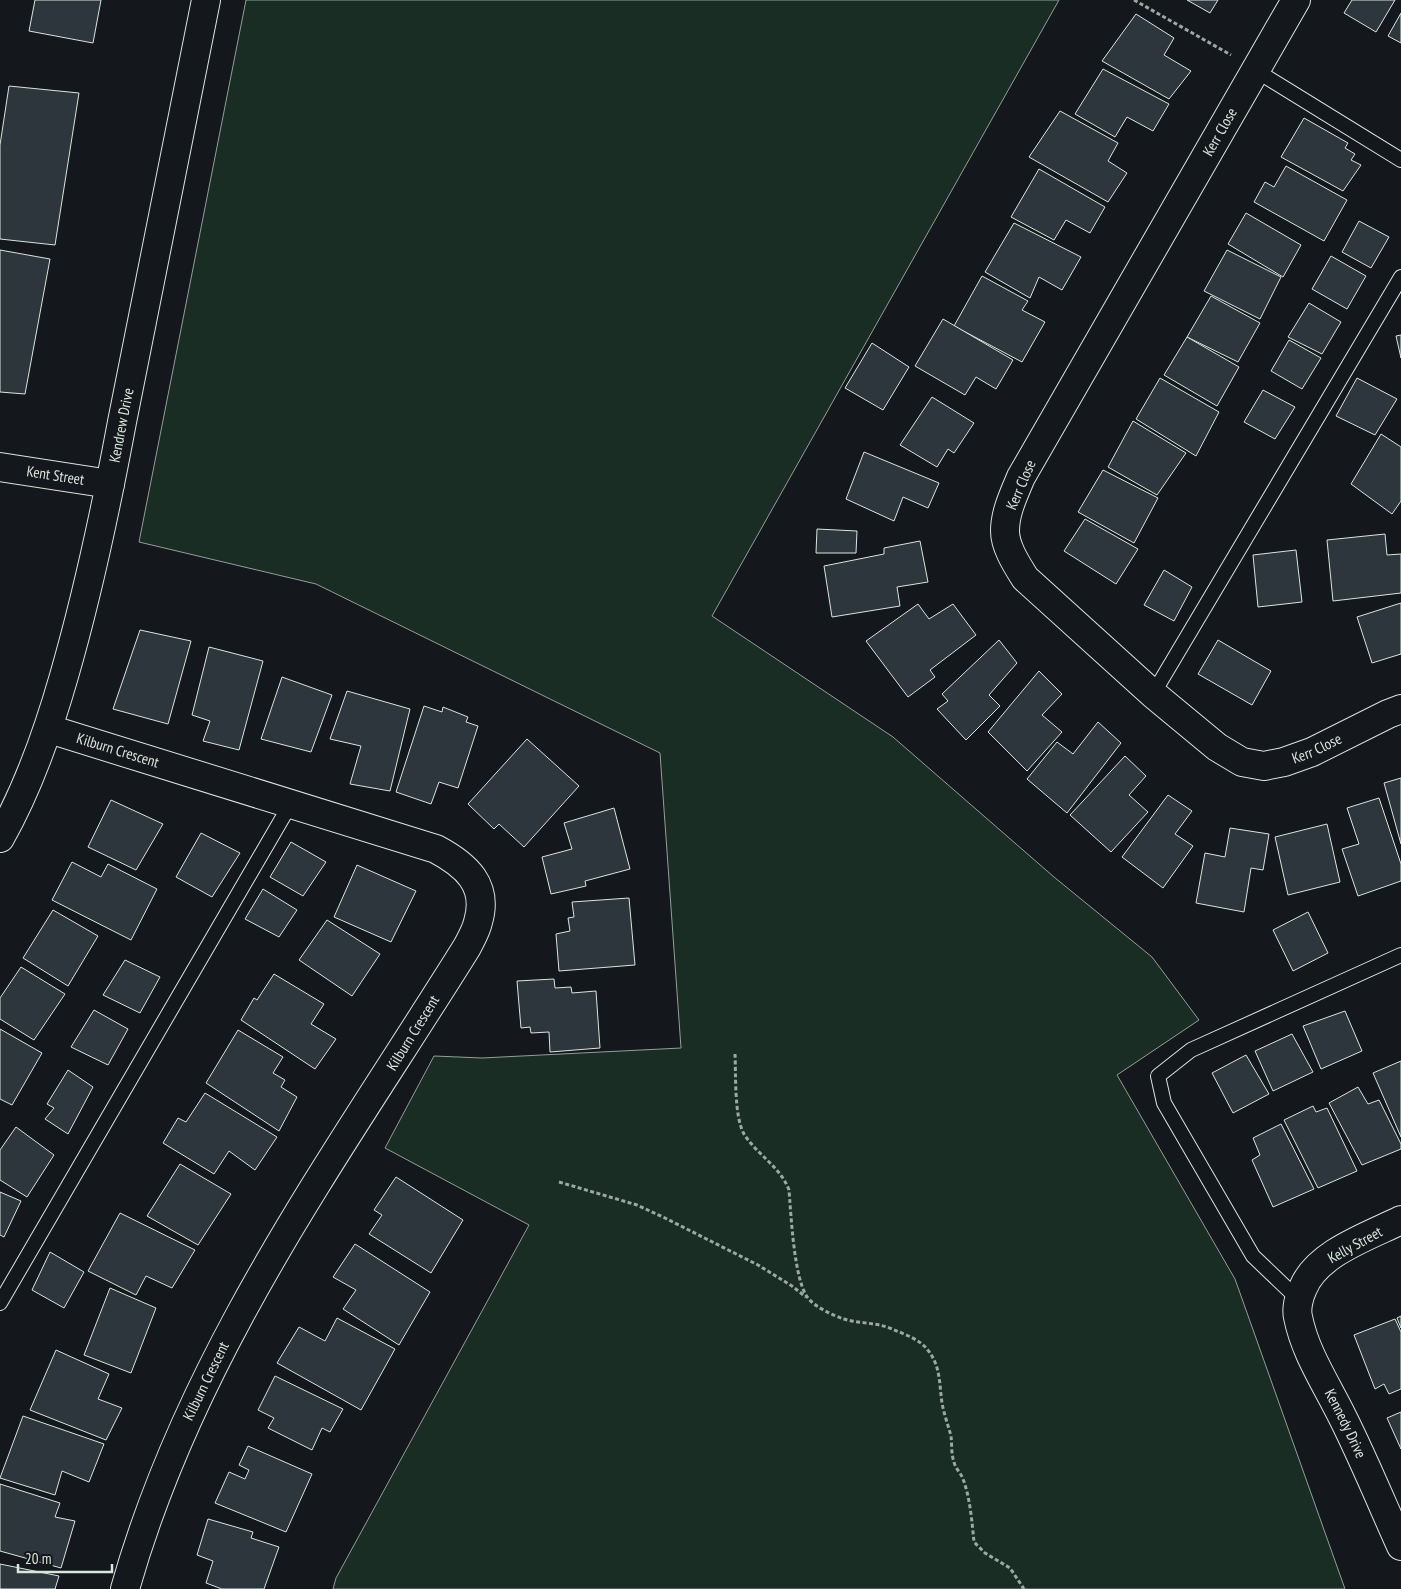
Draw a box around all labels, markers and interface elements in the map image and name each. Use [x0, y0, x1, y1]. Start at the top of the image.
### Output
street label: Kerr Close [1198, 104, 1241, 159]
street label: Kendrew Drive [105, 386, 138, 464]
street label: Kerr Close [1002, 457, 1040, 513]
street label: Kent Street [25, 461, 86, 489]
street label: Kilburn Crescent [74, 728, 161, 772]
street label: Kerr Close [1289, 729, 1345, 767]
street label: Kilburn Crescent [382, 992, 443, 1074]
street label: Kelly Street [1324, 1222, 1385, 1267]
street label: Kilburn Crescent [178, 1338, 233, 1423]
street label: Kennedy Drive [1321, 1386, 1371, 1461]
scale bar [18, 1542, 111, 1574]
text: 20 m [25, 1549, 51, 1568]

